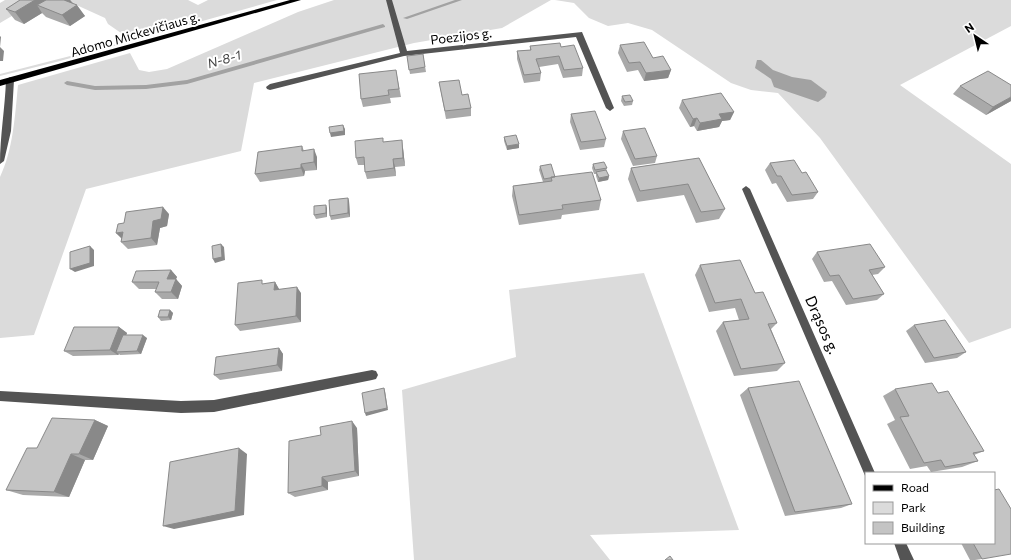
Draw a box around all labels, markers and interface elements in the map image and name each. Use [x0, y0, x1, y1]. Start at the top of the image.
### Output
street label: Adomo Mickevičiaus g. [69, 8, 201, 60]
north arrow [955, 16, 995, 56]
text: N [962, 20, 976, 35]
street label: Poezijos g. [429, 24, 493, 48]
water label: N-8-1 [205, 46, 243, 71]
street label: Drąsos g. [802, 293, 844, 356]
legend [865, 472, 995, 544]
text: Road [901, 480, 929, 494]
text: Park [901, 500, 927, 514]
text: Building [901, 520, 945, 534]

